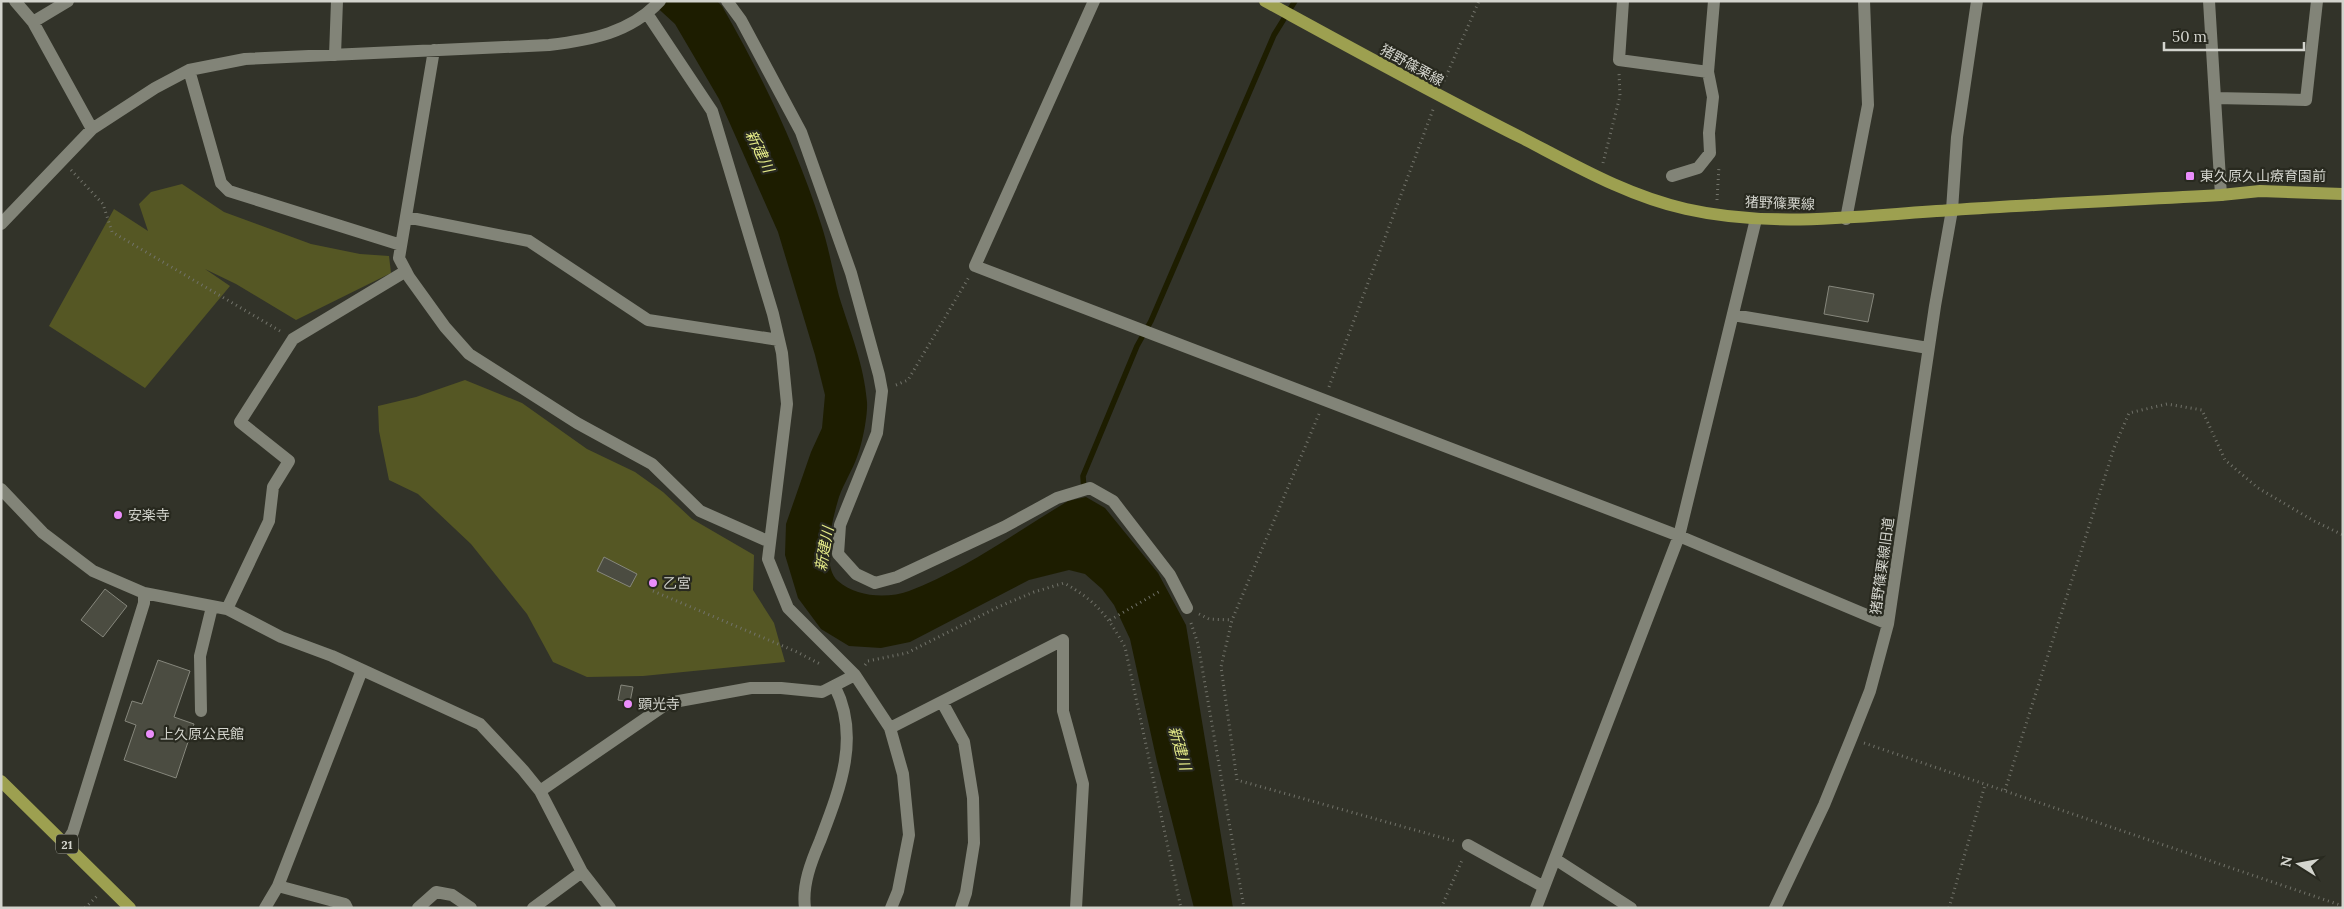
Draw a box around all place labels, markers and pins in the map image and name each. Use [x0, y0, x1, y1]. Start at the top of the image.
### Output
place label: 東久原久山療育園前 [2200, 167, 2326, 185]
marker: 東久原久山療育園前 [2184, 170, 2196, 182]
place label: 安楽寺 [128, 506, 170, 524]
marker: 安楽寺 [112, 509, 124, 521]
place label: 乙宮 [663, 574, 691, 592]
marker: 乙宮 [647, 577, 659, 589]
place label: 顕光寺 [638, 695, 680, 713]
marker: 顕光寺 [622, 698, 634, 710]
place label: 上久原公民館 [160, 725, 244, 743]
marker: 上久原公民館 [144, 728, 156, 740]

